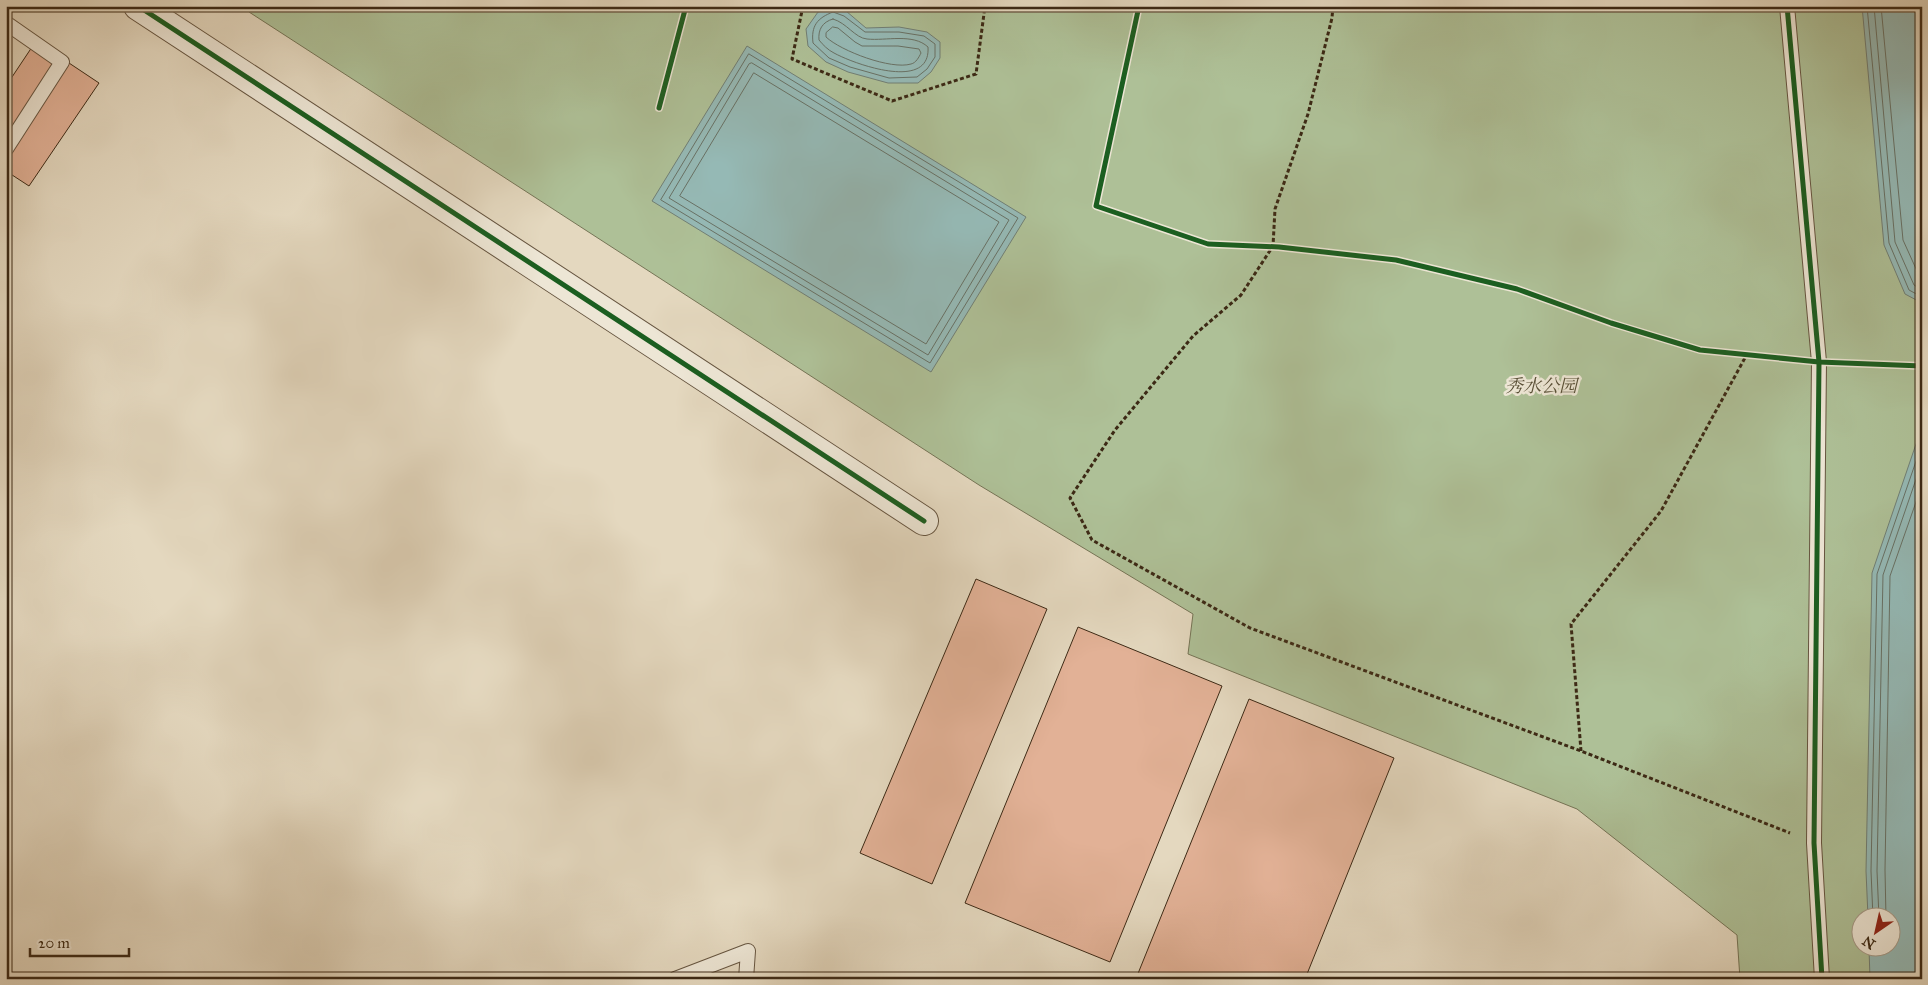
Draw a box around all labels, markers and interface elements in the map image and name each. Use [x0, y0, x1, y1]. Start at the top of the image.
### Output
park label: 秀水公园 [1505, 375, 1580, 397]
north arrow [1850, 908, 1900, 958]
scale bar [30, 925, 129, 957]
text: N [1859, 932, 1879, 953]
text: 20 m [38, 934, 70, 952]

